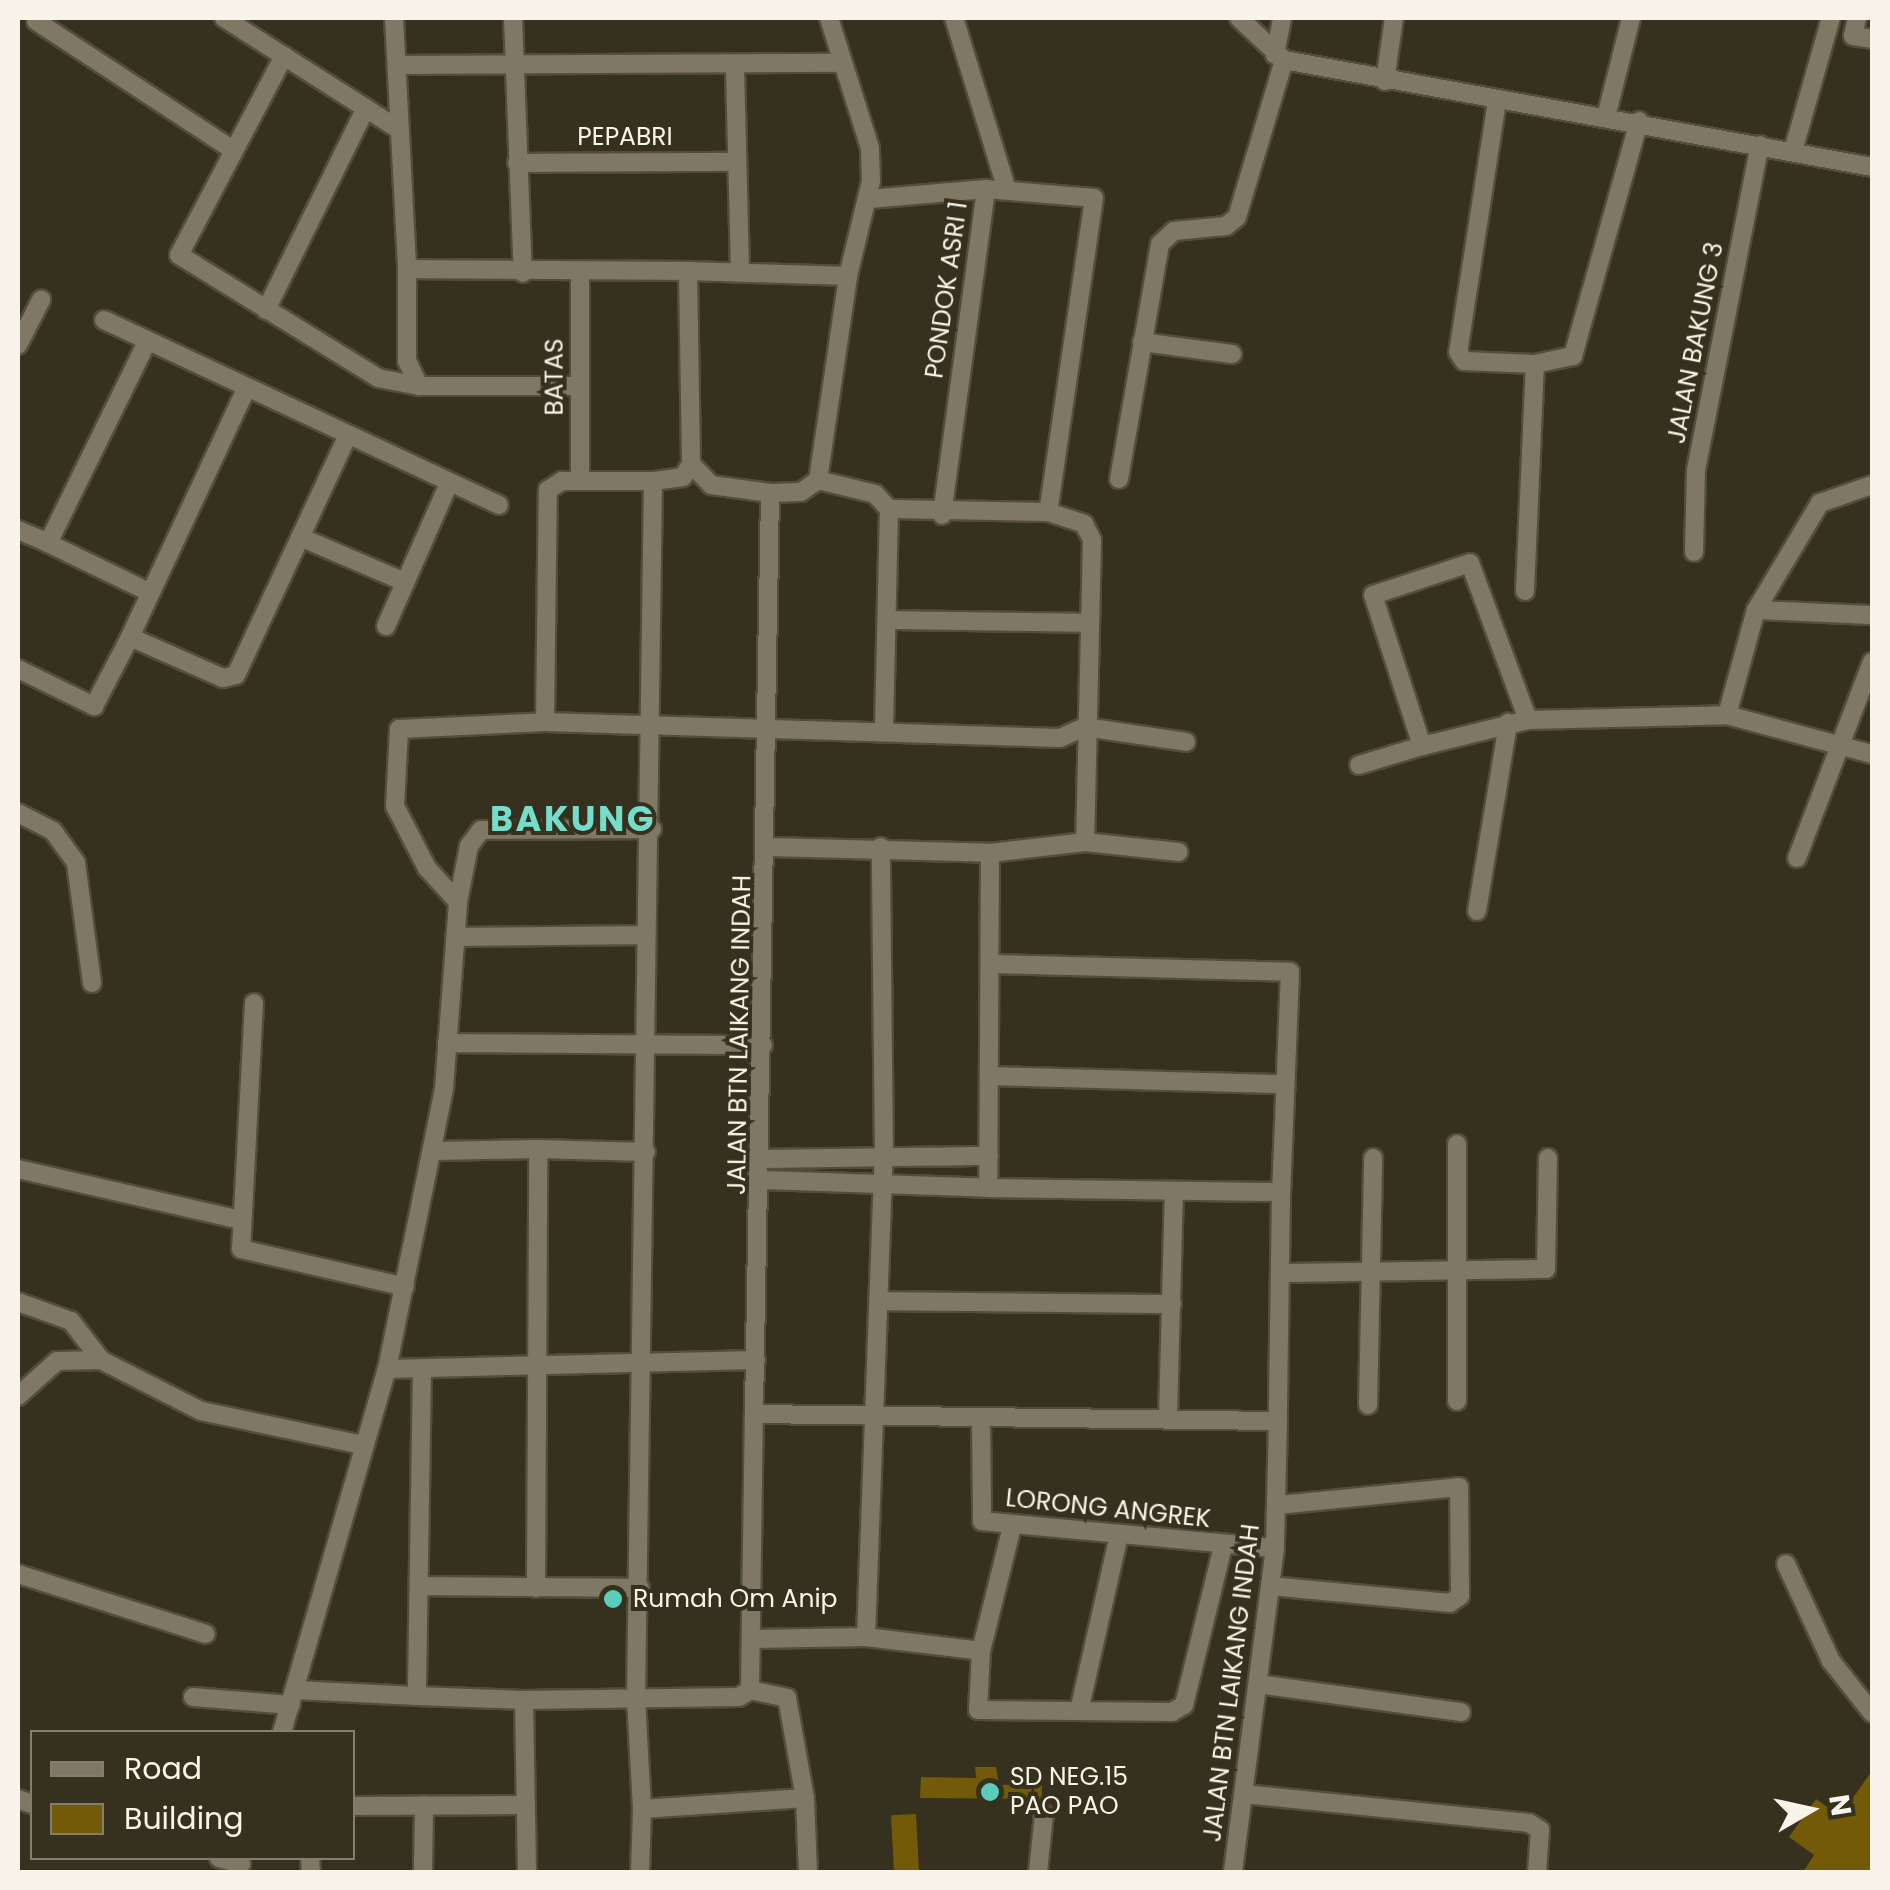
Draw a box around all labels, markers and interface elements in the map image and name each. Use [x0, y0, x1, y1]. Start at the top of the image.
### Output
street label: PEPABRI [577, 122, 673, 152]
street label: PONDOK ASRI 1 [920, 200, 974, 380]
street label: JALAN BAKUNG 3 [1662, 240, 1730, 446]
street label: BATAS [540, 338, 570, 416]
district label: BAKUNG [490, 798, 656, 840]
street label: JALAN BTN LAIKANG INDAH [722, 875, 758, 1195]
street label: LORONG ANGREK [1004, 1483, 1212, 1535]
street label: JALAN BTN LAIKANG INDAH [1198, 1522, 1266, 1844]
place label: Rumah Om Anip [633, 1584, 837, 1614]
marker: Rumah Om Anip [602, 1588, 624, 1610]
legend [30, 1730, 355, 1860]
text: Road [124, 1747, 202, 1790]
north arrow [1760, 1760, 1860, 1860]
place label: SD NEG.15 PAO PAO [1010, 1763, 1128, 1822]
marker: SD NEG.15 PAO PAO [979, 1781, 1001, 1803]
text: N [1819, 1792, 1861, 1819]
text: Building [124, 1797, 244, 1840]

